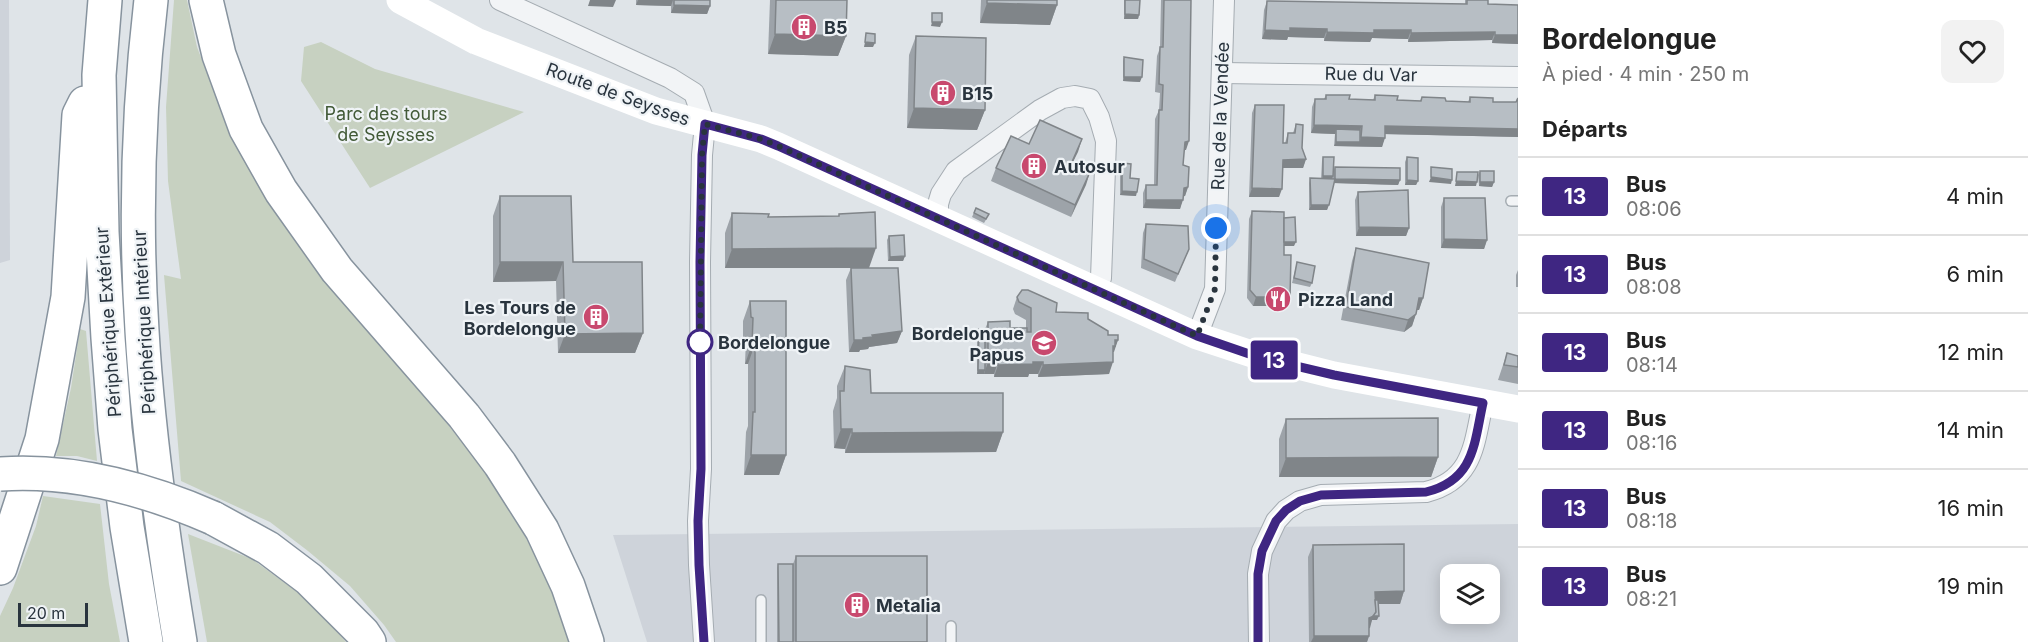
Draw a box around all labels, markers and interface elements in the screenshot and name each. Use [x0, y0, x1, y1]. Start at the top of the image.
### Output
building icon: B5 [789, 12, 819, 42]
place label: B5 [824, 17, 847, 38]
button: heart [1941, 20, 2004, 83]
text: Bordelongue [1542, 22, 1717, 56]
street label: Rue de la Vendée [1207, 41, 1233, 191]
street label: Route de Seysses [543, 58, 693, 130]
text: À pied · 4 min · 250 m [1542, 62, 1749, 86]
street label: Rue du Var [1324, 63, 1418, 85]
building icon: B15 [928, 78, 958, 108]
place label: B15 [962, 83, 993, 104]
park label: Parc des tours de Seysses [325, 103, 447, 145]
text: Départs [1542, 116, 1627, 142]
building icon: Autosur [1019, 151, 1049, 181]
place label: Autosur [1054, 156, 1125, 177]
text: Bus [1626, 171, 1667, 197]
text: 4 min [1946, 183, 2004, 209]
text: 13 [1564, 184, 1586, 209]
text: 08:06 [1626, 197, 1682, 221]
your location [1201, 213, 1231, 243]
street label: Périphérique Extérieur [91, 226, 125, 418]
street label: Périphérique Intérieur [129, 229, 159, 415]
text: Bus [1626, 249, 1667, 275]
text: 6 min [1947, 261, 2004, 287]
text: 13 [1564, 262, 1586, 287]
text: 08:08 [1626, 275, 1682, 299]
restaurant icon: Pizza Land [1263, 284, 1293, 314]
place label: Pizza Land [1298, 289, 1393, 310]
place label: Les Tours de Bordelongue [464, 297, 576, 339]
building icon: Les Tours de Bordelongue [581, 302, 611, 332]
place label: Bordelongue Papus [912, 323, 1024, 365]
text: Bus [1626, 327, 1667, 353]
school or university icon: Bordelongue Papus [1029, 328, 1059, 358]
marker: Bordelongue [687, 329, 713, 355]
place label: Bordelongue [718, 332, 831, 353]
text: 12 min [1938, 339, 2004, 365]
line badge: 13 [1247, 340, 1301, 380]
text: 13 [1564, 340, 1586, 365]
text: 13 [1263, 348, 1285, 373]
text: 08:14 [1626, 353, 1678, 377]
text: Bus [1626, 405, 1667, 431]
text: 14 min [1937, 417, 2004, 443]
text: 13 [1564, 418, 1586, 443]
text: 08:16 [1626, 431, 1677, 455]
text: Bus [1626, 483, 1667, 509]
text: 16 min [1938, 495, 2004, 521]
text: 13 [1564, 496, 1586, 521]
text: 08:18 [1626, 509, 1677, 533]
text: Bus [1626, 561, 1667, 587]
map controls [1440, 564, 1500, 624]
button: layers [1440, 564, 1500, 624]
text: 19 min [1938, 573, 2004, 599]
text: 13 [1564, 574, 1586, 599]
text: 08:21 [1626, 587, 1677, 611]
building icon: Metalia [842, 590, 872, 620]
place label: Metalia [876, 595, 941, 616]
scale bar [18, 600, 88, 628]
text: 20 m [27, 603, 65, 623]

